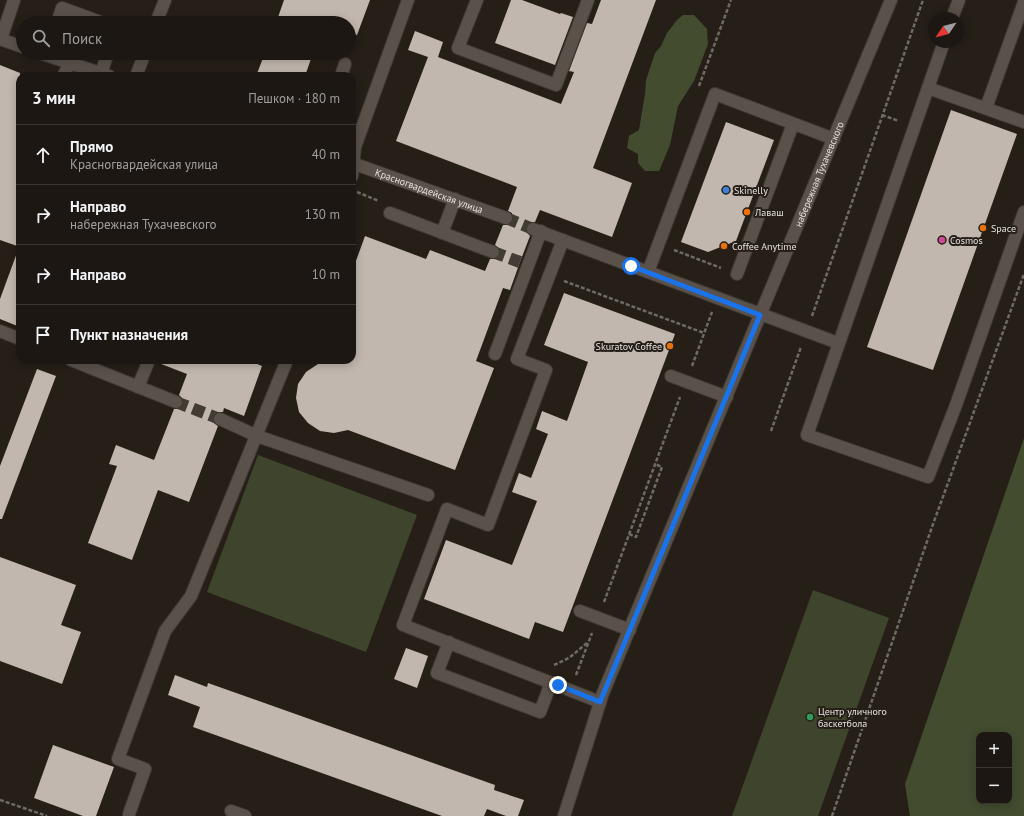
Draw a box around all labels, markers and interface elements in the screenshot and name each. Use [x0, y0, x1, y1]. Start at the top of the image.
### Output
north arrow [928, 12, 964, 48]
search box [16, 16, 356, 60]
icon: search [30, 27, 52, 49]
text: Поиск [62, 29, 102, 48]
text: 3 мин [32, 87, 76, 109]
text: Пешком · 180 m [248, 90, 340, 107]
street label: набережная Тухачевского [791, 119, 846, 229]
text: Прямо [70, 137, 113, 156]
icon: ahead [32, 144, 54, 166]
text: 40 m [312, 146, 340, 163]
text: Красногвардейская улица [70, 156, 218, 173]
street label: Красногвардейская улица [373, 165, 485, 216]
place label: Skinelly [734, 184, 768, 197]
marker: Skinelly [721, 185, 731, 195]
text: Направо [70, 197, 126, 216]
icon: right [32, 204, 54, 226]
text: 130 m [305, 206, 340, 223]
place label: Лаваш [754, 206, 784, 219]
marker: Лаваш [742, 207, 752, 217]
text: набережная Тухачевского [70, 216, 216, 233]
place label: Space [991, 222, 1016, 235]
marker: Space [978, 223, 988, 233]
place label: Cosmos [950, 234, 983, 247]
marker: Cosmos [937, 235, 947, 245]
place label: Coffee Anytime [732, 240, 797, 253]
marker: Coffee Anytime [719, 241, 729, 251]
route start [622, 257, 640, 275]
icon: right [32, 264, 54, 286]
text: Направо [70, 265, 126, 284]
text: 10 m [312, 266, 340, 283]
icon: arrive [32, 324, 54, 346]
text: Пункт назначения [70, 325, 188, 344]
place label: Skuratov Coffee [596, 340, 662, 353]
marker: Skuratov Coffee [665, 341, 675, 351]
route end [549, 676, 567, 694]
place label: Центр уличного баскетбола [818, 705, 887, 730]
marker: Центр уличного баскетбола [805, 712, 815, 722]
map controls [976, 732, 1012, 804]
button: + [976, 732, 1012, 768]
button: − [976, 768, 1012, 804]

